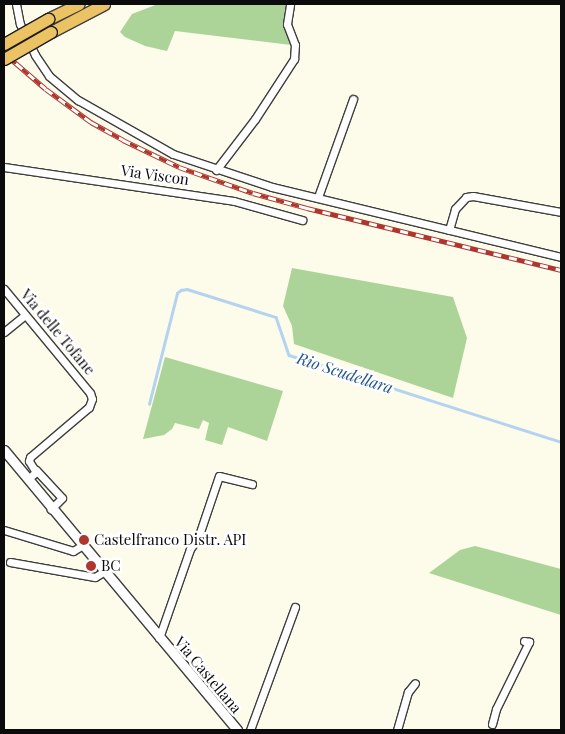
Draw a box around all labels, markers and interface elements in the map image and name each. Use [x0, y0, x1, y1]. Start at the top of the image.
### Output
street label: Via Viscon [119, 161, 191, 189]
street label: Via delle Tofane [17, 285, 99, 379]
water label: Rio Scudellara [295, 348, 395, 398]
place label: Castelfranco Distr. API [94, 531, 247, 549]
marker: Castelfranco Distr. API [78, 534, 90, 546]
place label: BC [101, 557, 121, 575]
marker: BC [85, 560, 97, 572]
street label: Via Castellana [171, 633, 245, 717]

